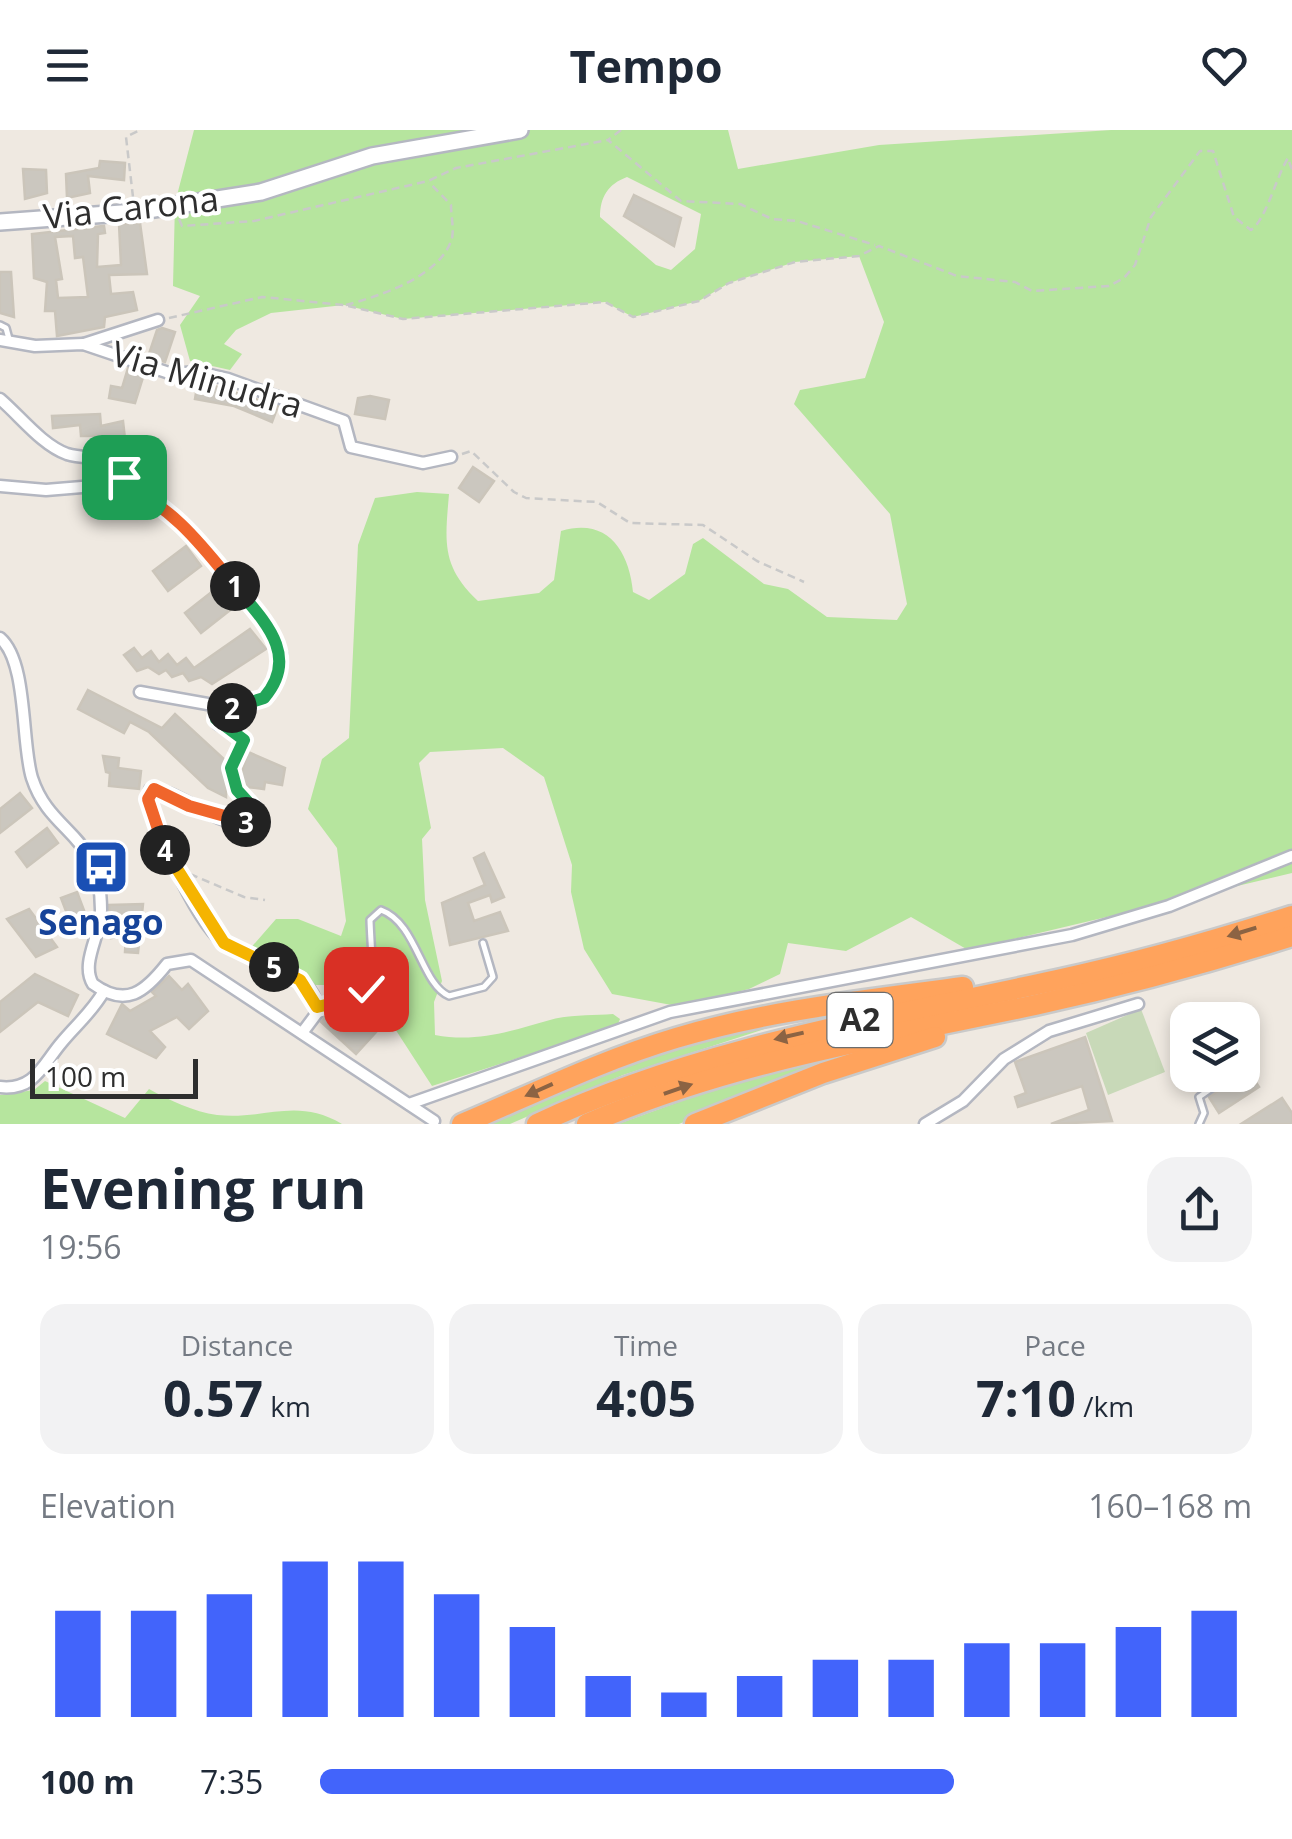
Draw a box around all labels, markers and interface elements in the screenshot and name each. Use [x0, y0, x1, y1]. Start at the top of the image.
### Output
text: Tempo [569, 35, 723, 96]
icon: menu [40, 38, 95, 93]
icon: heart [1197, 38, 1252, 93]
street label: Via Carona [41, 174, 221, 239]
street label: Via Minudra [106, 329, 308, 428]
pin [82, 435, 167, 520]
icon: arrive [97, 450, 152, 505]
pin: 1 [210, 561, 260, 611]
text: 1 [227, 567, 243, 605]
pin: 2 [207, 683, 257, 733]
text: 2 [224, 689, 240, 727]
pin: 3 [221, 797, 271, 847]
text: 3 [238, 803, 254, 841]
pin: 4 [140, 825, 190, 875]
text: 4 [157, 831, 173, 869]
bus stop icon: Senago [71, 837, 131, 897]
place label: Senago [38, 898, 164, 945]
one-way arrow [1226, 925, 1257, 940]
pin: 5 [249, 942, 299, 992]
pin [324, 947, 409, 1032]
text: 5 [266, 948, 282, 986]
icon: check [339, 962, 394, 1017]
road number: A2 [828, 993, 892, 1047]
map controls [1170, 1002, 1260, 1092]
button: layers [1170, 1002, 1260, 1092]
one-way arrow [773, 1029, 804, 1045]
scale bar [30, 1054, 198, 1098]
text: 100 m [45, 1057, 126, 1095]
one-way arrow [663, 1081, 693, 1096]
one-way arrow [524, 1082, 554, 1098]
text: Evening run [40, 1150, 366, 1225]
button: share [1147, 1157, 1252, 1262]
text: 19:56 [40, 1225, 122, 1268]
text: Distance [181, 1326, 293, 1364]
text: Time [614, 1326, 678, 1364]
text: Pace [1024, 1326, 1086, 1364]
text: 0.57 [163, 1364, 263, 1432]
text: 4:05 [596, 1364, 696, 1432]
text: 7:10 [976, 1364, 1076, 1432]
text: km [263, 1387, 311, 1425]
text: /km [1076, 1387, 1134, 1425]
text: Elevation [40, 1484, 176, 1527]
text: 160–168 m [1088, 1484, 1252, 1527]
text: 100 m [40, 1760, 135, 1803]
text: 7:35 [200, 1760, 263, 1803]

